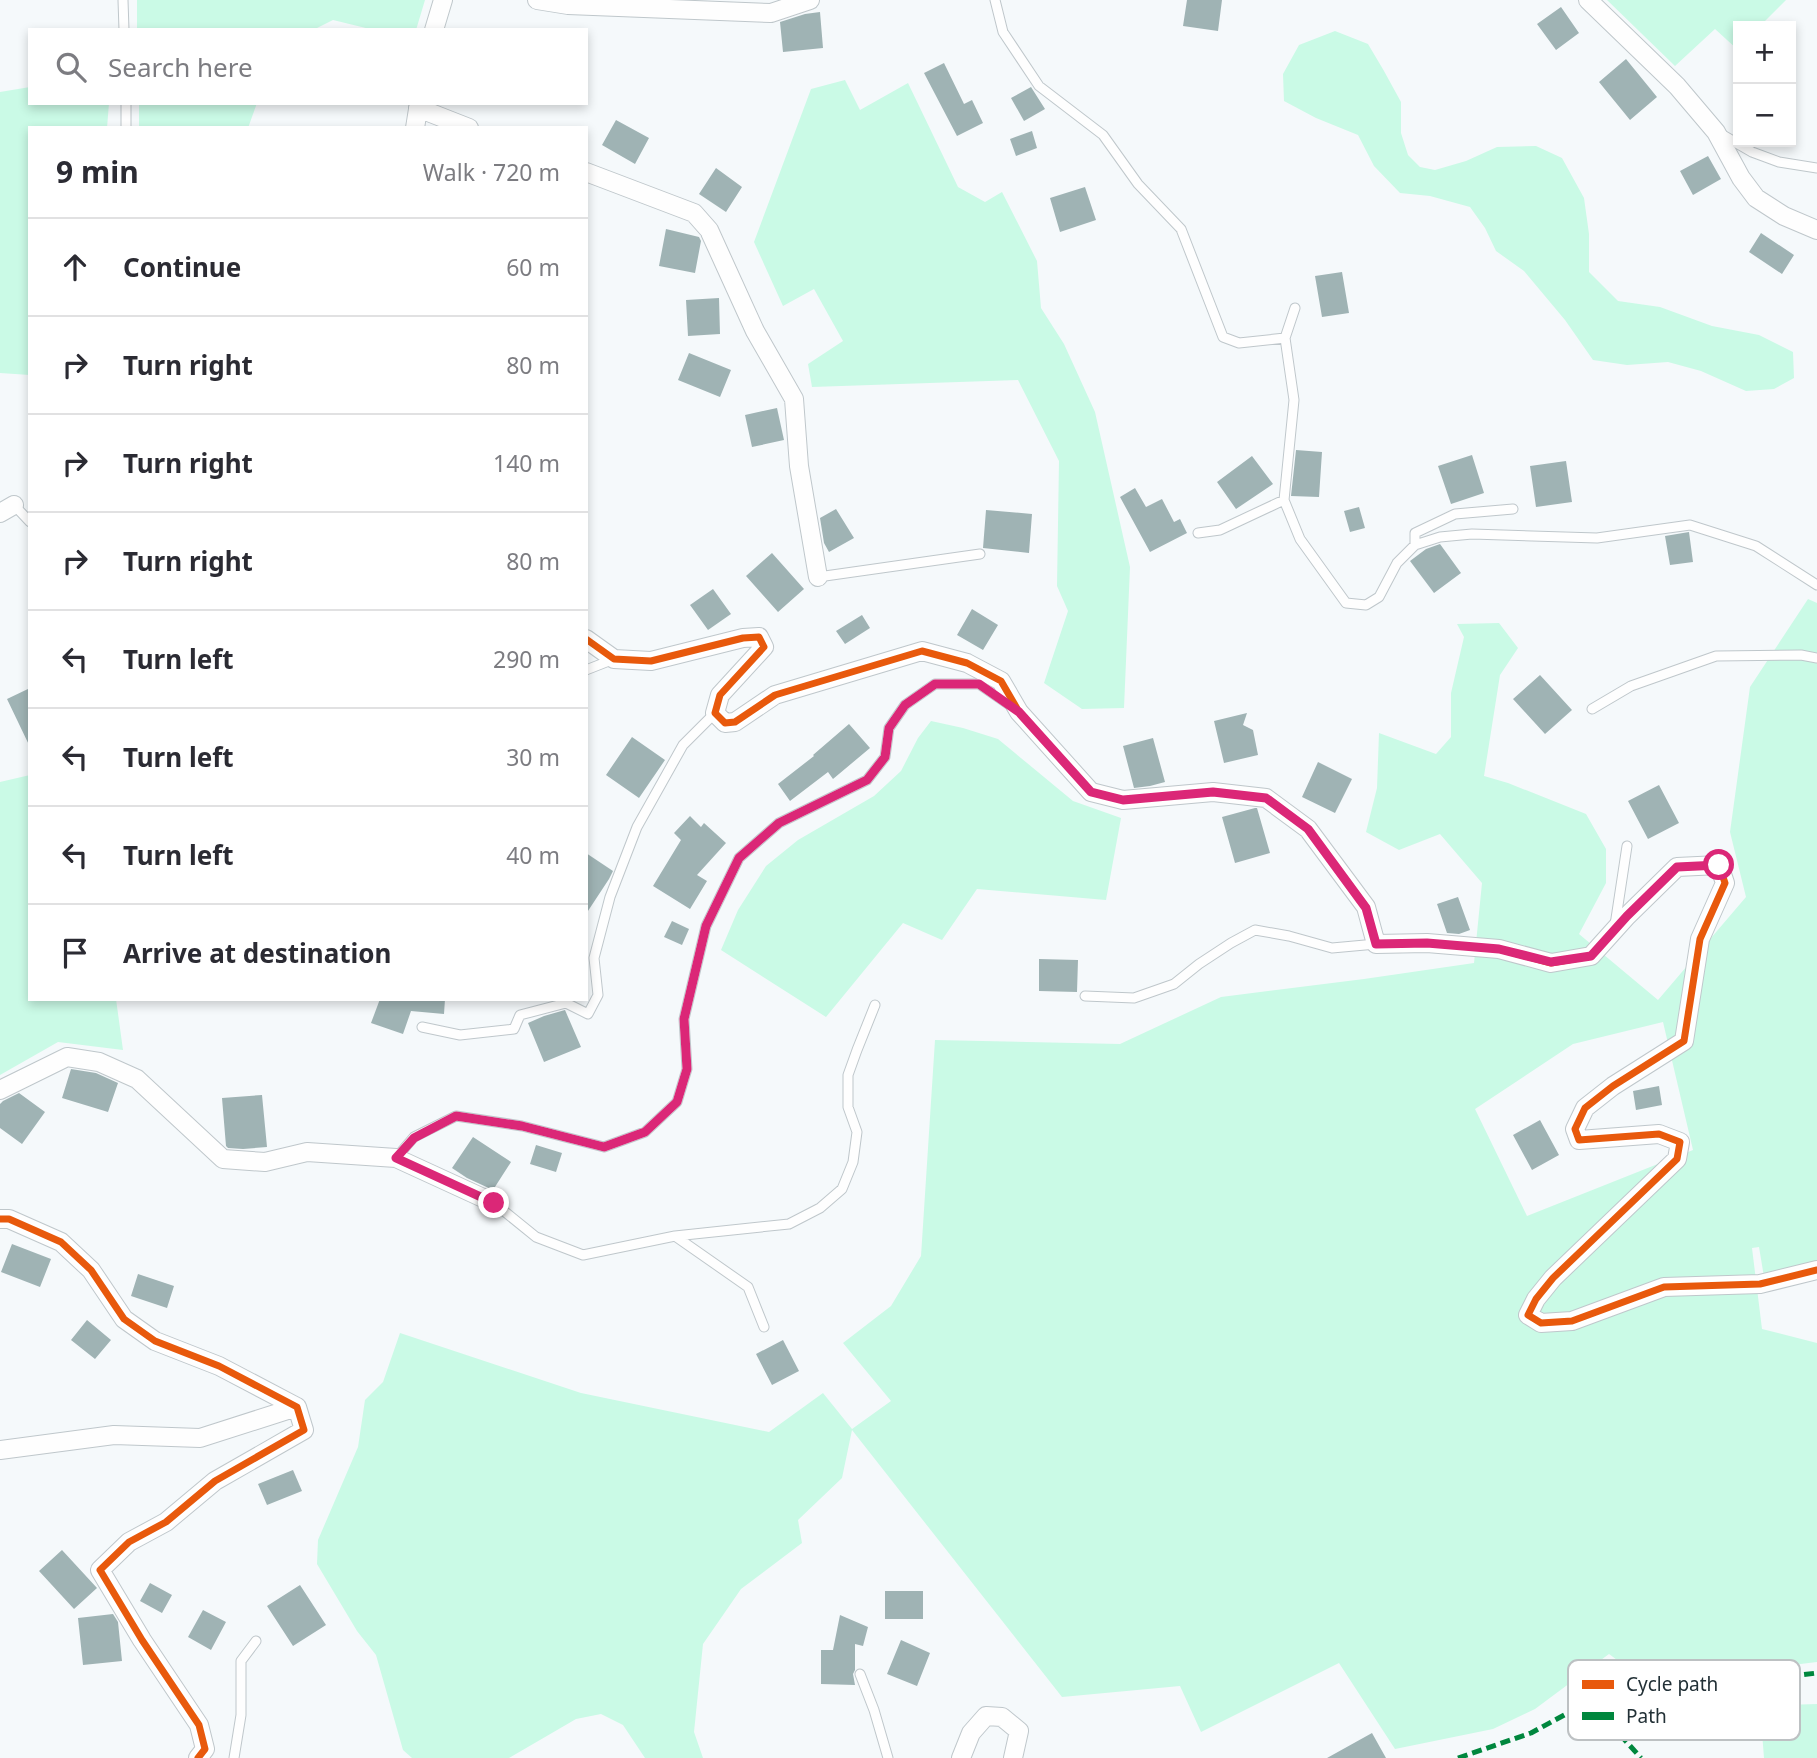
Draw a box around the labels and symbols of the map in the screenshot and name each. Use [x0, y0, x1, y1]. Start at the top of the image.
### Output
route start [1703, 849, 1734, 880]
route end [478, 1187, 509, 1218]
legend [1568, 1660, 1800, 1740]
text: Cycle path [1626, 1671, 1718, 1697]
text: Path [1626, 1703, 1667, 1729]

